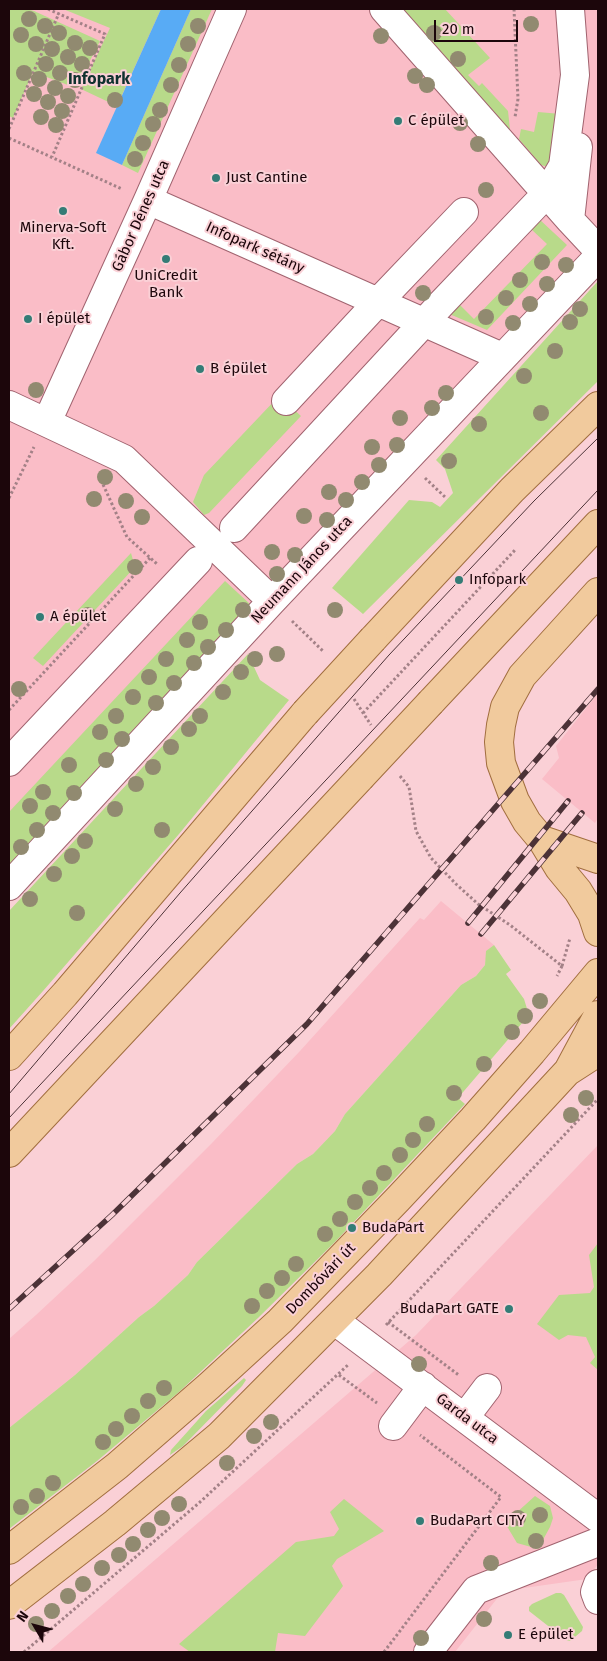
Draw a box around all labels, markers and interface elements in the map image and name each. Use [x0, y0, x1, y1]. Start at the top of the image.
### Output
scale bar [437, 10, 521, 42]
text: 20 m [442, 20, 475, 38]
district label: Infopark [68, 70, 130, 90]
place label: C épület [408, 112, 464, 130]
marker: C épület [392, 115, 404, 127]
street label: Gábor Dénes utca [108, 158, 174, 274]
place label: Just Cantine [226, 169, 308, 187]
marker: Just Cantine [210, 172, 222, 184]
marker: Minerva-Soft Kft. [57, 205, 69, 217]
street label: Infopark sétány [203, 218, 307, 278]
place label: Minerva-Soft Kft. [20, 219, 106, 254]
marker: UniCredit Bank [160, 253, 172, 265]
place label: UniCredit Bank [134, 267, 198, 302]
place label: I épület [38, 310, 90, 328]
marker: I épület [22, 313, 34, 325]
place label: B épület [210, 360, 267, 378]
marker: B épület [194, 363, 206, 375]
street label: Neumann János utca [248, 513, 356, 627]
place label: Infopark [469, 571, 526, 589]
marker: Infopark [453, 574, 465, 586]
place label: A épület [50, 608, 106, 626]
marker: A épület [34, 611, 46, 623]
place label: BudaPart [362, 1219, 424, 1237]
marker: BudaPart [346, 1222, 358, 1234]
street label: Dombóvári út [282, 1240, 360, 1318]
place label: BudaPart GATE [400, 1300, 499, 1318]
marker: BudaPart GATE [503, 1303, 515, 1315]
street label: Garda utca [432, 1390, 502, 1448]
place label: BudaPart CITY [430, 1512, 525, 1530]
marker: BudaPart CITY [414, 1515, 426, 1527]
north arrow [10, 1601, 60, 1651]
text: N [13, 1608, 32, 1626]
place label: E épület [518, 1626, 574, 1644]
marker: E épület [502, 1629, 514, 1641]

